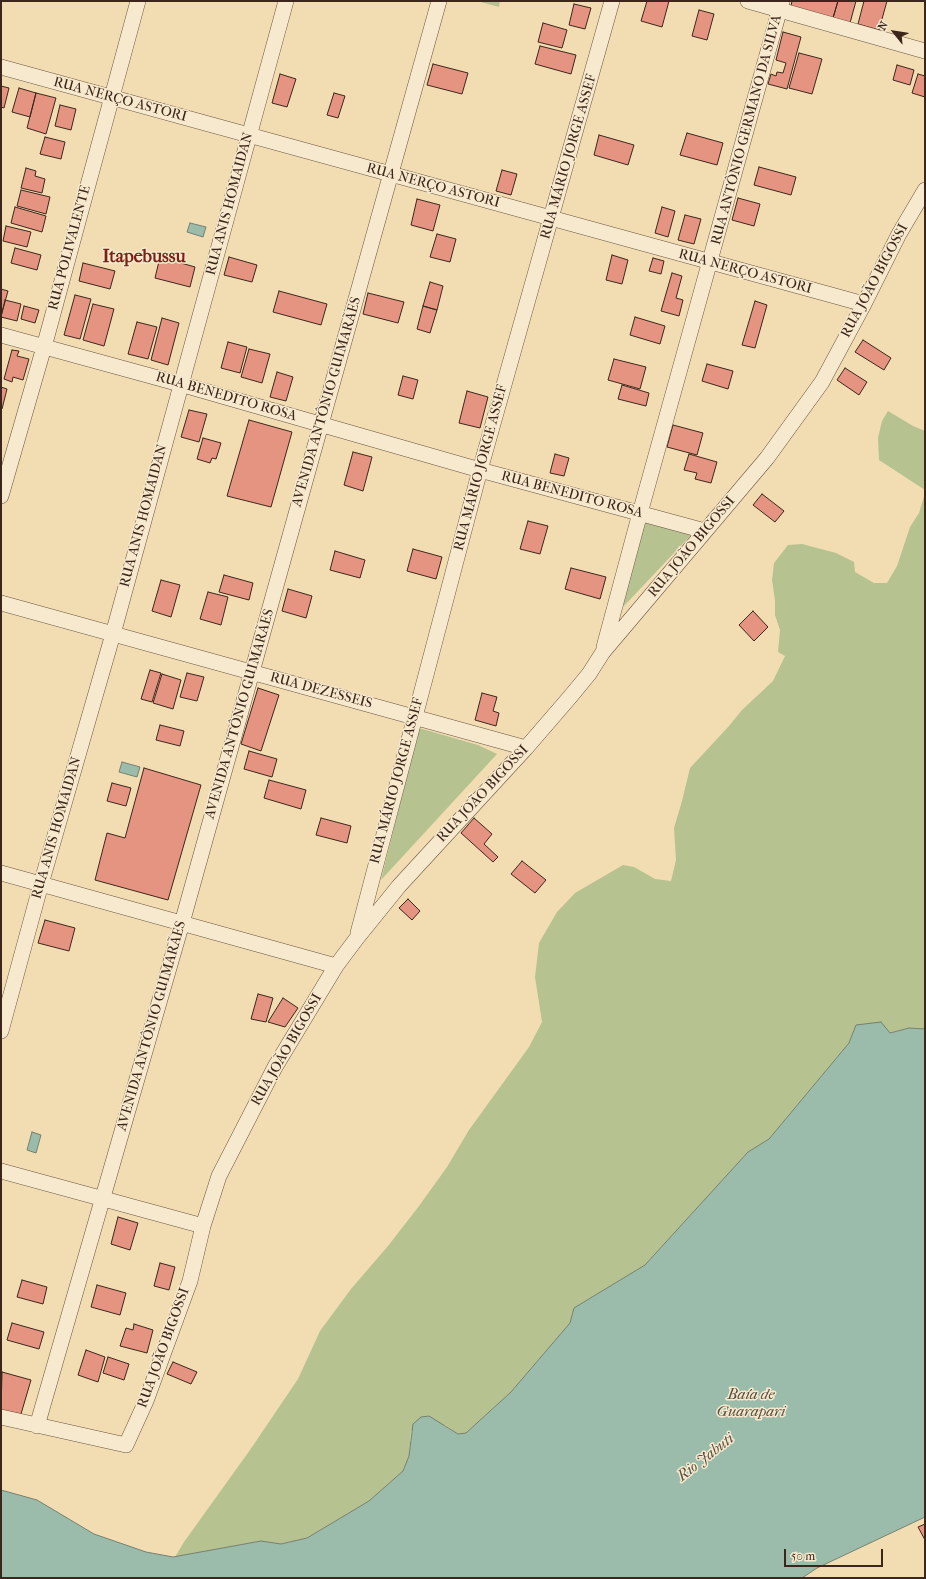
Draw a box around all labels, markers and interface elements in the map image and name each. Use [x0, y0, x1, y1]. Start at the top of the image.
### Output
north arrow [874, 12, 914, 52]
street label: RUA ANTÔNIO GERMANO DA SILVA [708, 13, 786, 247]
text: N [875, 19, 891, 33]
street label: RUA MÁRIO JORGE ASSEF [537, 73, 601, 241]
street label: RUA NERÇO ASTORI [51, 74, 189, 126]
street label: RUA ANIS HOMAIDAN [203, 131, 257, 277]
street label: RUA NERÇO ASTORI [364, 160, 502, 212]
street label: RUA POLIVALENTE [45, 184, 95, 312]
street label: RUA JOÃO BIGOSSI [838, 221, 912, 341]
street label: RUA NERÇO ASTORI [676, 246, 814, 298]
district label: Itapebussu [102, 247, 186, 269]
street label: AVENIDA ANTÔNIO GUIMARÃES [289, 295, 365, 509]
street label: RUA BENEDITO ROSA [154, 369, 298, 425]
street label: RUA MÁRIO JORGE ASSEF [451, 383, 511, 553]
street label: RUA ANIS HOMAIDAN [117, 443, 171, 589]
street label: RUA BENEDITO ROSA [499, 468, 645, 522]
street label: RUA JOÃO BIGOSSI [645, 493, 739, 601]
street label: AVENIDA ANTÔNIO GUIMARÃES [202, 607, 278, 821]
street label: RUA DEZESSEIS [268, 669, 374, 713]
street label: RUA MÁRIO JORGE ASSEF [367, 696, 427, 866]
street label: RUA JOÃO BIGOSSI [434, 742, 532, 846]
street label: RUA ANIS HOMAIDAN [29, 755, 85, 901]
street label: AVENIDA ANTÔNIO GUIMARÃES [114, 919, 190, 1133]
street label: RUA JOÃO BIGOSSI [248, 991, 326, 1109]
street label: RUA JOÃO BIGOSSI [134, 1286, 194, 1410]
water label: Baía de Guarapari [717, 1386, 785, 1421]
water label: Rio Jabuti [674, 1430, 738, 1486]
scale bar [786, 1541, 885, 1567]
text: 50 m [791, 1549, 815, 1563]

